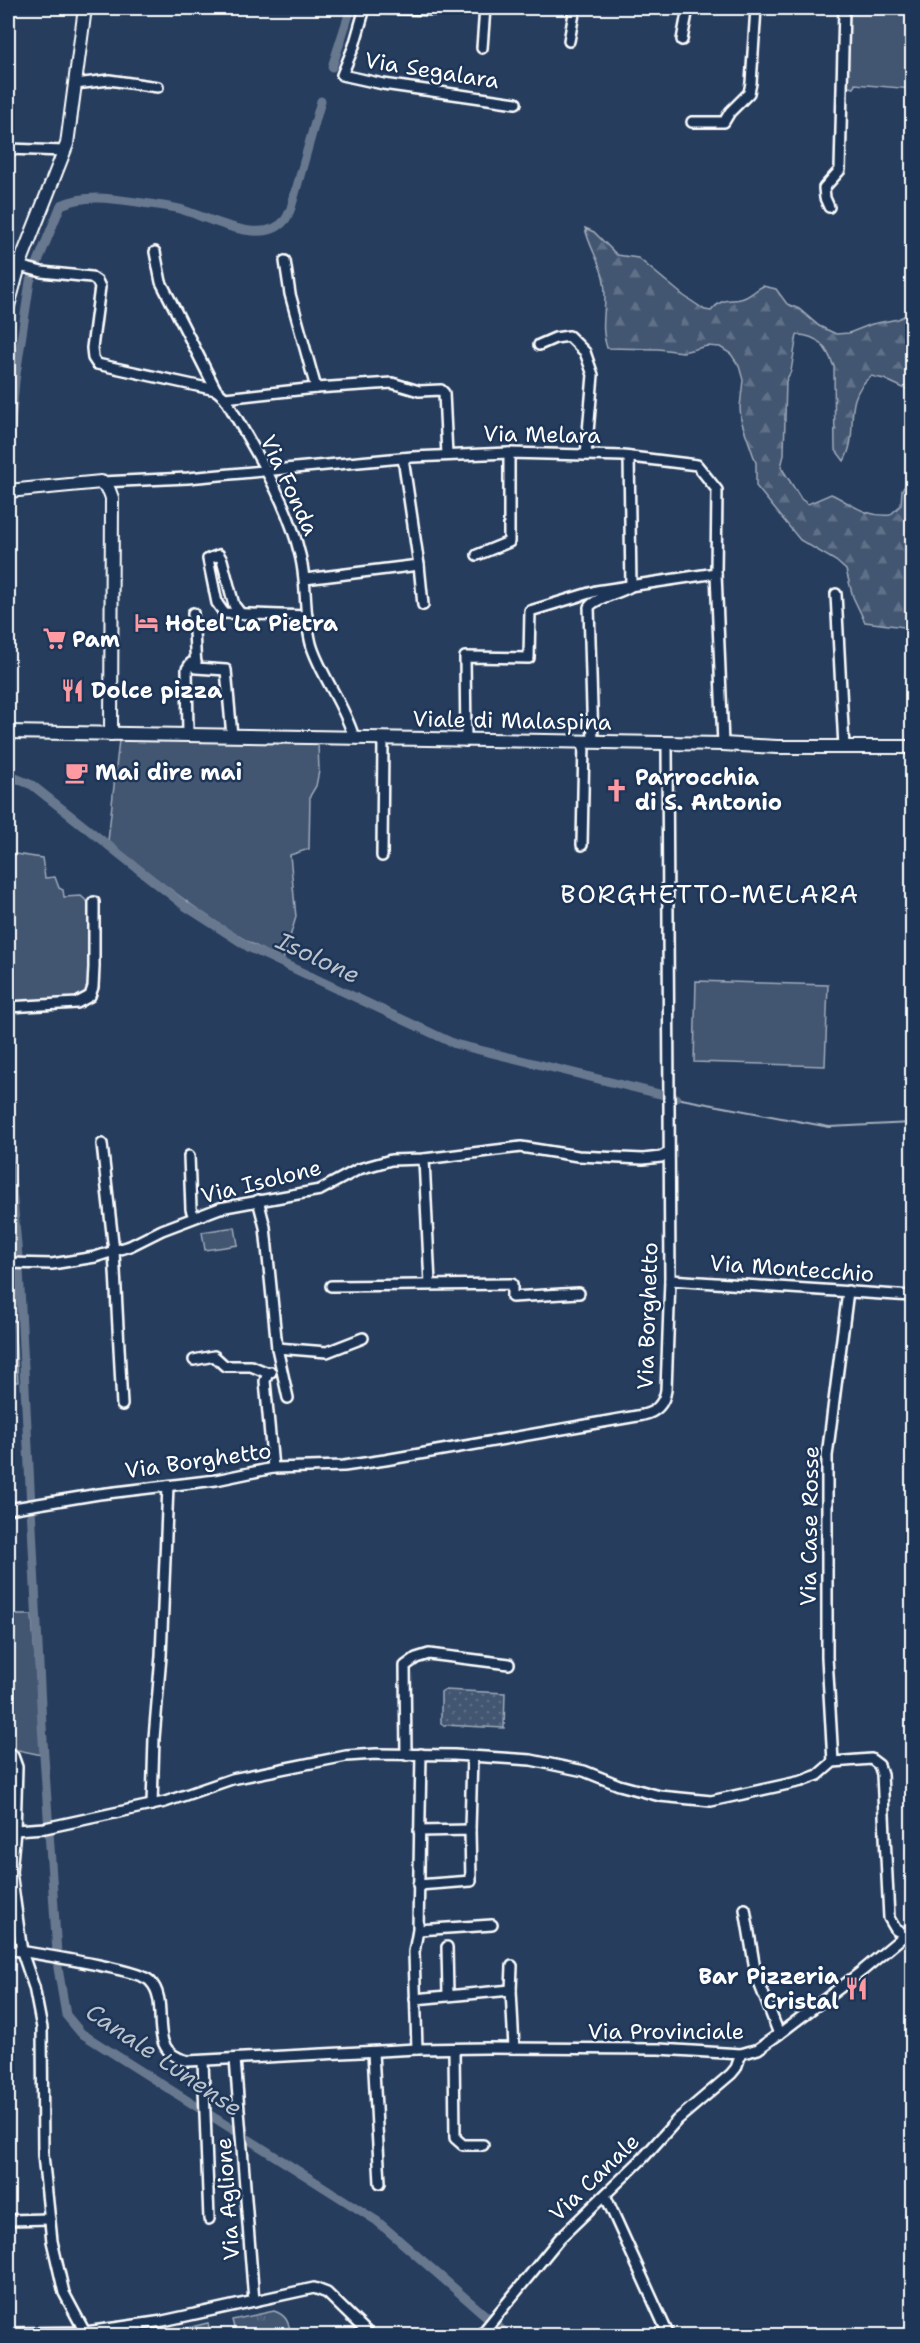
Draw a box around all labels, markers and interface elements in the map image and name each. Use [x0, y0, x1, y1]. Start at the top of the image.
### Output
street label: Via Segalara [363, 46, 501, 95]
street label: Via Melara [483, 419, 601, 450]
street label: Via Fonda [254, 430, 326, 540]
place label: Hotel La Pietra [165, 609, 338, 638]
hotel icon: Hotel La Pietra [134, 610, 160, 636]
place label: Pam [72, 625, 120, 654]
supermarket icon: Pam [41, 626, 67, 652]
place label: Dolce pizza [91, 676, 222, 705]
restaurant icon: Dolce pizza [60, 677, 86, 703]
street label: Viale di Malaspina [412, 704, 612, 737]
place label: Mai dire mai [95, 758, 242, 787]
cafe icon: Mai dire mai [64, 759, 90, 785]
place label: Parrocchia di S. Antonio [635, 763, 782, 817]
church icon: Parrocchia di S. Antonio [604, 777, 630, 803]
district label: BORGHETTO-MELARA [560, 876, 860, 911]
water label: Isolone [270, 924, 365, 991]
street label: Via Isolone [198, 1153, 324, 1210]
street label: Via Borghetto [630, 1242, 665, 1390]
street label: Via Montecchio [709, 1248, 875, 1289]
street label: Via Borghetto [123, 1436, 273, 1485]
street label: Via Case Rosse [794, 1446, 825, 1606]
place label: Bar Pizzeria Cristal [699, 1962, 839, 2016]
restaurant icon: Bar Pizzeria Cristal [844, 1976, 870, 2002]
water label: Canale Lunense [80, 1996, 248, 2124]
street label: Via Provinciale [588, 2017, 744, 2046]
street label: Via Canale [543, 2127, 646, 2228]
street label: Via Aglione [209, 2137, 246, 2261]

